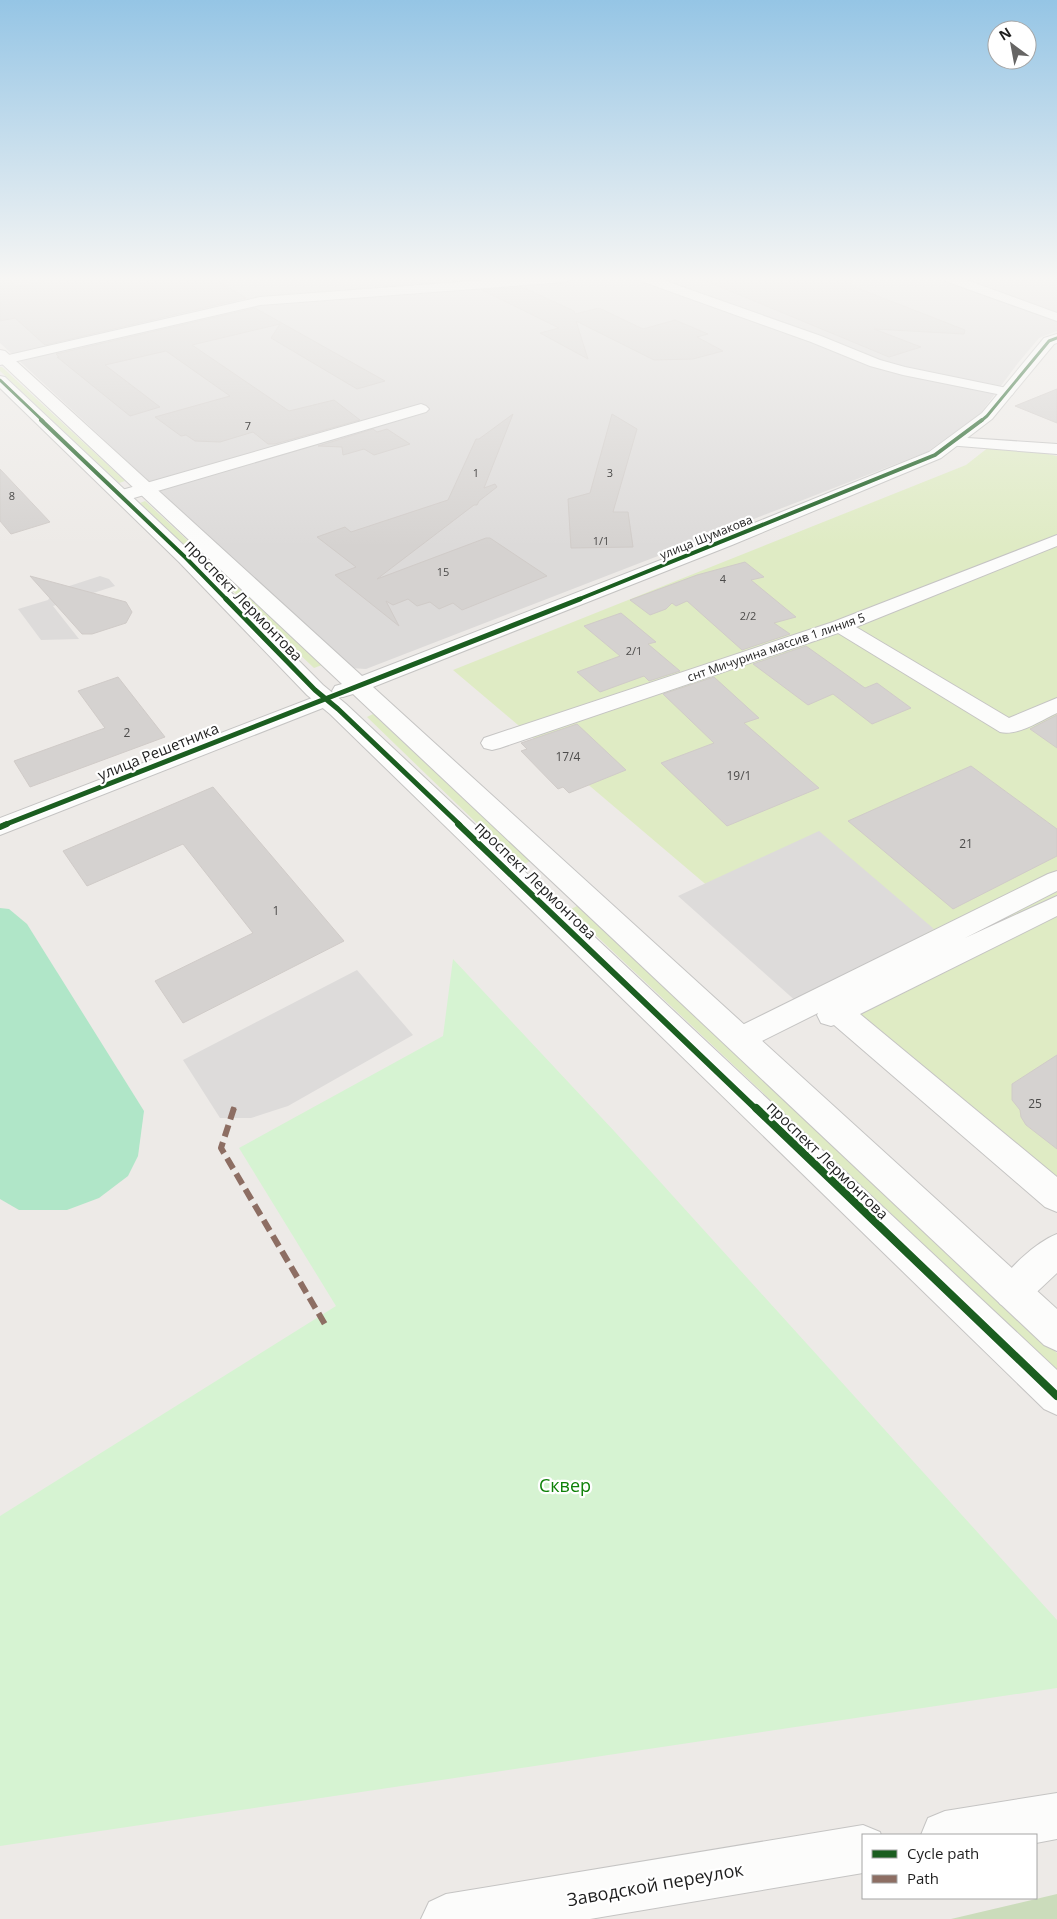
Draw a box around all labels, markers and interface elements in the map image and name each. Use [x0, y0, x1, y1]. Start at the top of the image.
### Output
north arrow [987, 20, 1037, 70]
text: N [995, 22, 1015, 45]
house number: 7 [245, 418, 251, 433]
house number: 1 [473, 465, 479, 480]
house number: 3 [607, 465, 613, 480]
house number: 8 [9, 488, 15, 503]
street label: улица Шумакова [657, 511, 755, 563]
house number: 1/1 [593, 533, 609, 548]
street label: проспект Лермонтова [181, 535, 307, 665]
house number: 15 [437, 564, 449, 579]
house number: 4 [720, 571, 727, 586]
street label: снт Мичурина массив 1 линия 5 [685, 608, 867, 685]
house number: 2/2 [740, 608, 756, 623]
house number: 2/1 [626, 643, 642, 658]
street label: улица Решетника [95, 718, 221, 784]
house number: 2 [124, 724, 131, 741]
house number: 17/4 [556, 748, 581, 765]
house number: 19/1 [727, 767, 751, 784]
street label: проспект Лермонтова [471, 817, 601, 943]
house number: 21 [959, 835, 973, 852]
house number: 1 [273, 902, 279, 919]
house number: 25 [1028, 1095, 1042, 1112]
street label: проспект Лермонтова [763, 1097, 893, 1223]
park label: Сквер [539, 1473, 591, 1497]
legend [862, 1834, 1037, 1899]
text: Cycle path [907, 1843, 979, 1863]
street label: Заводской переулок [565, 1857, 746, 1911]
text: Path [907, 1868, 939, 1888]

